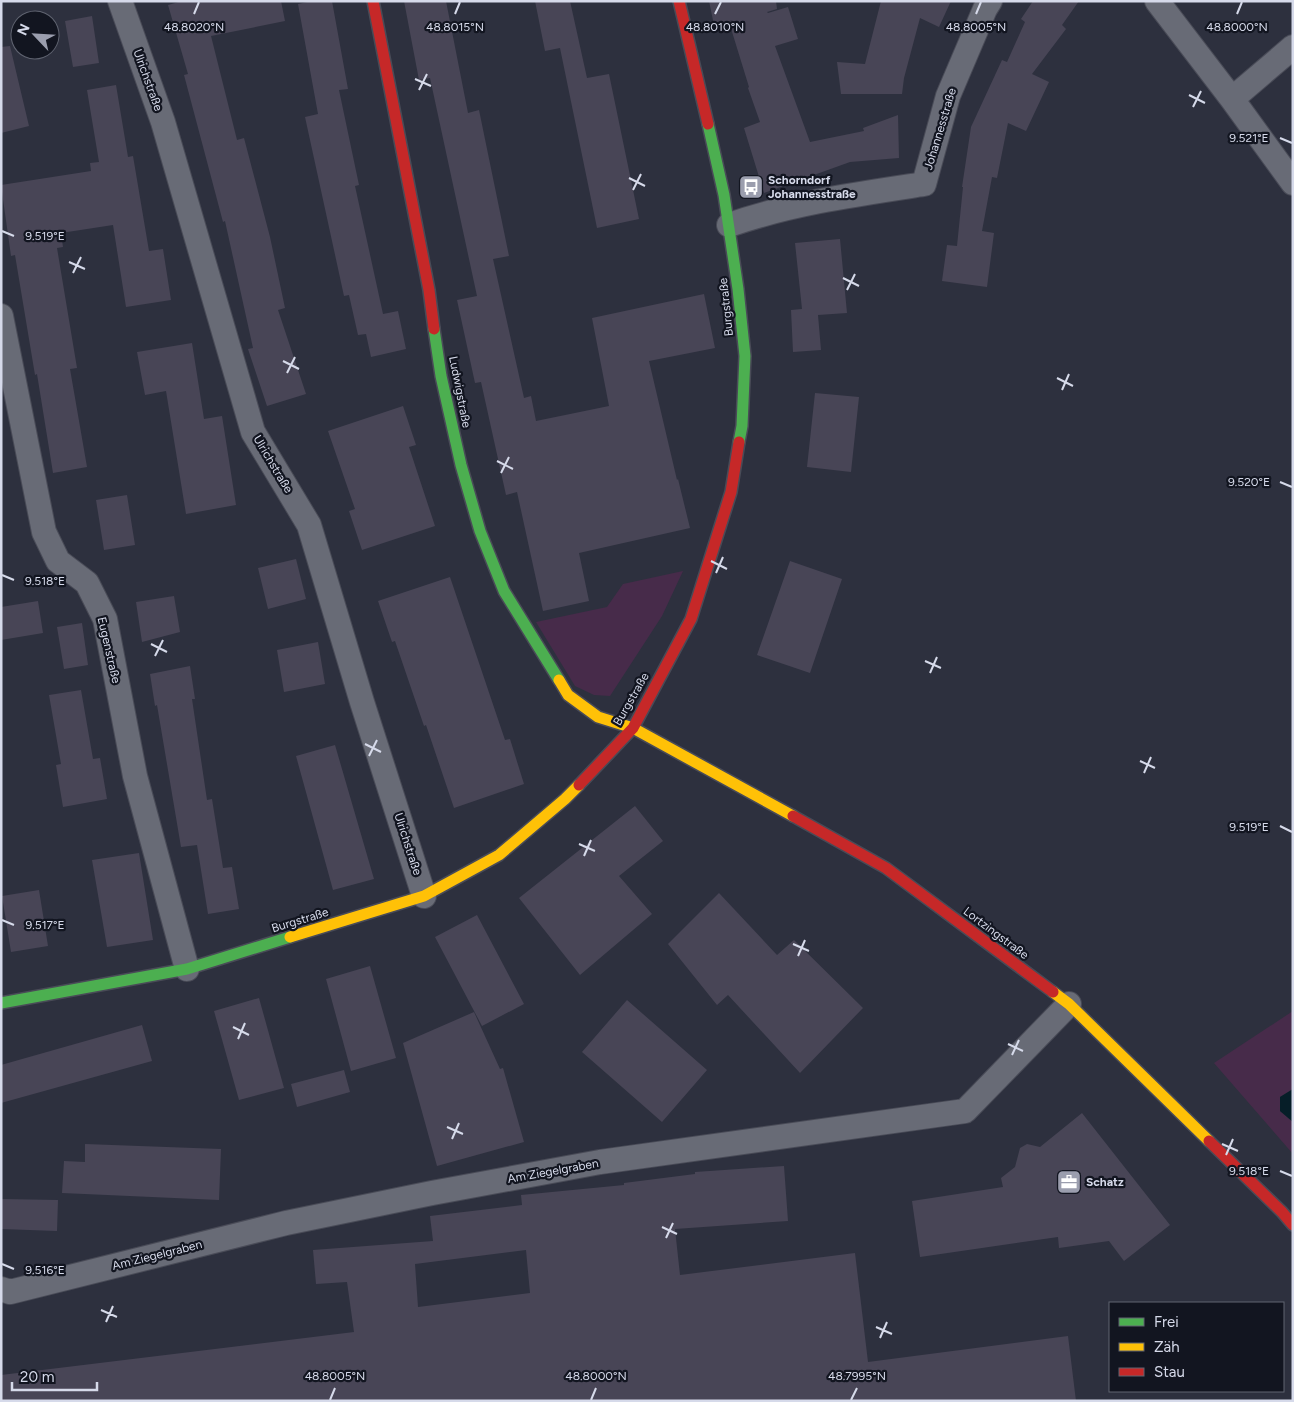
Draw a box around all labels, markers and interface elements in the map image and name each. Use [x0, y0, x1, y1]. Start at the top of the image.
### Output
north arrow [10, 10, 60, 60]
text: 48.8020°N [164, 20, 224, 34]
text: 48.8015°N [426, 20, 484, 34]
text: 48.8010°N [686, 20, 744, 34]
text: 48.8005°N [946, 20, 1006, 34]
text: 48.8000°N [1206, 20, 1268, 34]
text: N [14, 21, 34, 38]
street label: Ulrichstraße [130, 47, 166, 113]
street label: Johannesstraße [921, 86, 959, 172]
text: 9.521°E [1229, 131, 1269, 145]
place label: Schorndorf Johannesstraße [768, 173, 856, 201]
bus stop icon: Schorndorf Johannesstraße [738, 174, 764, 200]
text: 9.519°E [25, 229, 65, 243]
street label: Burgstraße [716, 277, 736, 337]
street label: Ludwigstraße [446, 355, 474, 430]
street label: Ulrichstraße [250, 433, 296, 496]
text: 9.520°E [1228, 475, 1270, 489]
text: 9.518°E [25, 574, 65, 588]
street label: Eugenstraße [95, 615, 124, 685]
street label: Burgstraße [610, 670, 652, 728]
street label: Ulrichstraße [391, 811, 425, 877]
text: 9.519°E [1229, 820, 1269, 834]
street label: Lortzingstraße [961, 904, 1032, 962]
street label: Burgstraße [270, 905, 331, 935]
text: 9.517°E [25, 918, 65, 932]
street label: Am Ziegelgraben [506, 1156, 600, 1186]
text: 9.518°E [1229, 1164, 1269, 1178]
office icon: Schatz [1056, 1169, 1082, 1195]
place label: Schatz [1086, 1175, 1124, 1189]
street label: Am Ziegelgraben [111, 1237, 204, 1273]
text: 9.516°E [25, 1263, 65, 1277]
legend [1109, 1302, 1284, 1392]
text: Frei [1154, 1313, 1179, 1331]
text: Zäh [1154, 1338, 1180, 1356]
scale bar [12, 1360, 98, 1392]
text: Stau [1154, 1363, 1185, 1381]
text: 20 m [20, 1368, 54, 1386]
text: 48.8005°N [305, 1369, 365, 1383]
text: 48.8000°N [565, 1369, 627, 1383]
text: 48.7995°N [828, 1369, 886, 1383]

